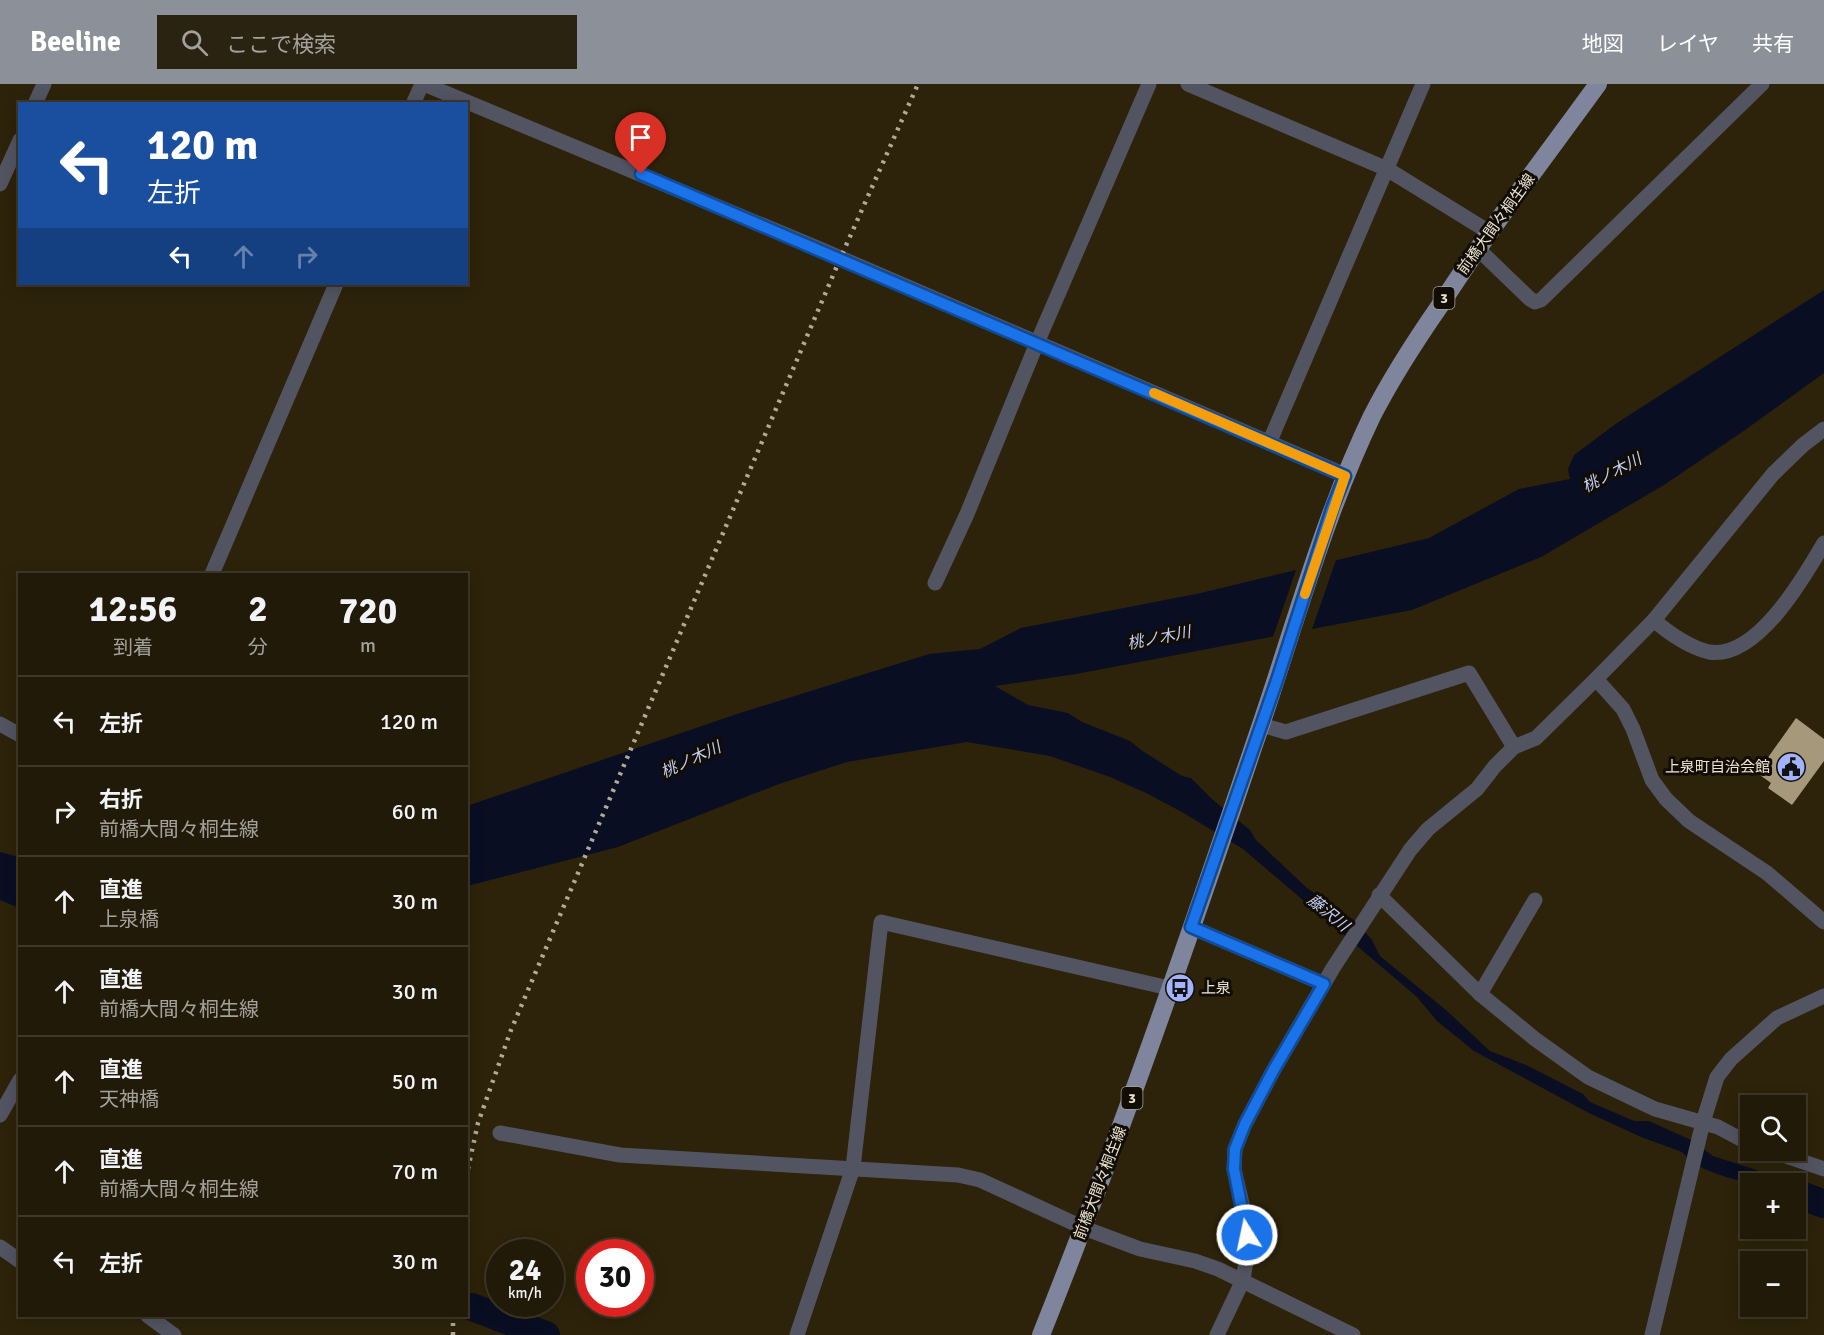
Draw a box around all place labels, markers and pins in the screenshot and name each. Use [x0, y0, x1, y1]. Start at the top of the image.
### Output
pin [615, 112, 666, 174]
public building icon: 上泉町自治会館 [1775, 751, 1807, 783]
place label: 上泉町自治会館 [1665, 758, 1770, 776]
bus stop icon: 上泉 [1164, 972, 1196, 1004]
place label: 上泉 [1201, 979, 1231, 997]

